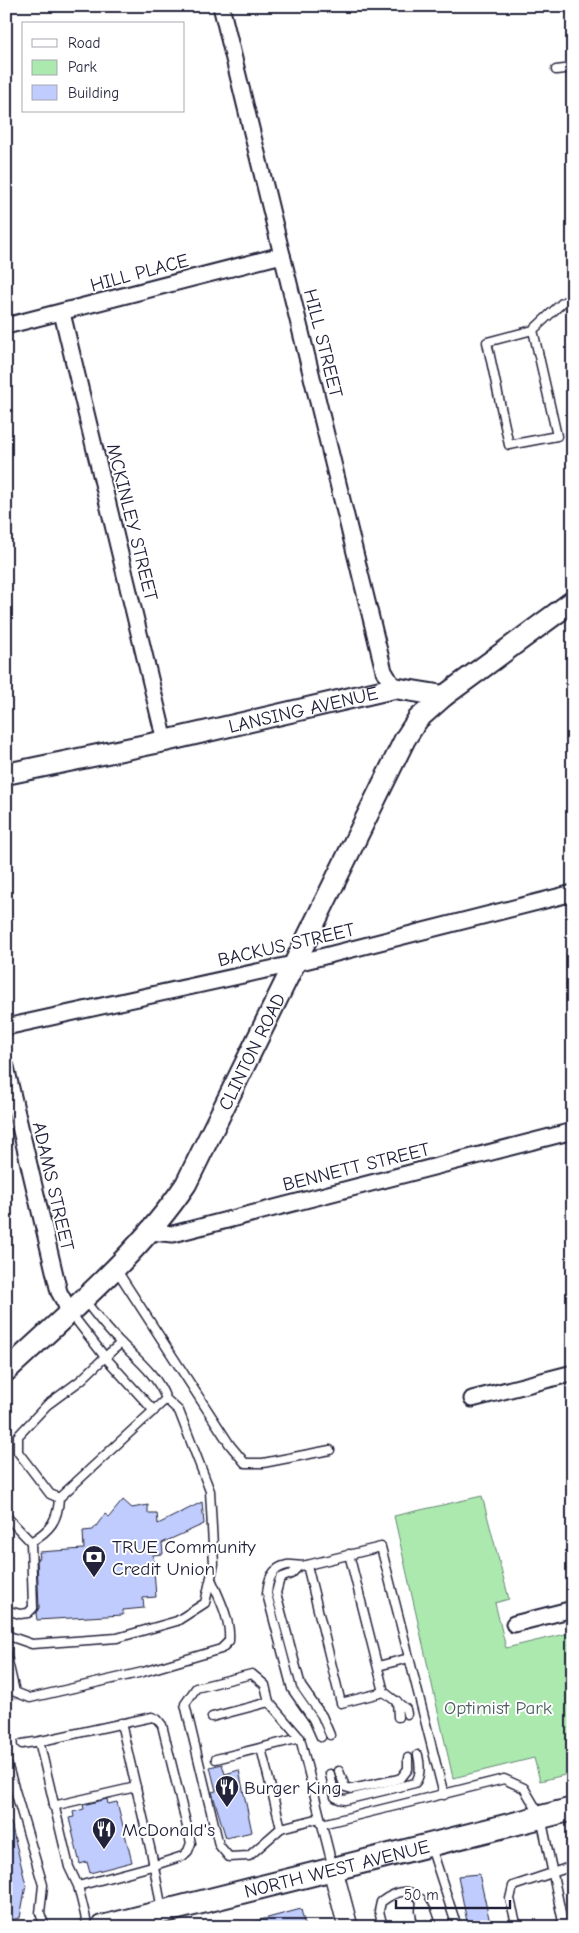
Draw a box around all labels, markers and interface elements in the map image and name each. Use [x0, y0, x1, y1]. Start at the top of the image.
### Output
legend [22, 22, 185, 112]
text: Road [68, 34, 100, 52]
text: Park [68, 58, 97, 76]
text: Building [68, 84, 119, 102]
street label: HILL PLACE [88, 249, 191, 297]
street label: HILL STREET [299, 287, 347, 400]
street label: MCKINLEY STREET [102, 441, 162, 603]
street label: LANSING AVENUE [226, 682, 380, 738]
street label: BACKUS STREET [216, 919, 357, 971]
street label: CLINTON ROAD [214, 990, 290, 1114]
street label: ADAMS STREET [28, 1120, 79, 1253]
street label: BENNETT STREET [280, 1138, 432, 1196]
place label: TRUE Community Credit Union [112, 1536, 256, 1580]
bank icon: TRUE Community Credit Union [81, 1544, 107, 1578]
park label: Optimist Park [444, 1697, 553, 1719]
restaurant icon: Burger King [214, 1774, 240, 1808]
place label: Burger King [244, 1777, 341, 1799]
restaurant icon: McDonald's [91, 1816, 117, 1850]
place label: McDonald's [122, 1819, 215, 1841]
street label: NORTH WEST AVENUE [242, 1835, 432, 1903]
scale bar [396, 1878, 510, 1910]
text: 50 m [404, 1886, 439, 1904]

